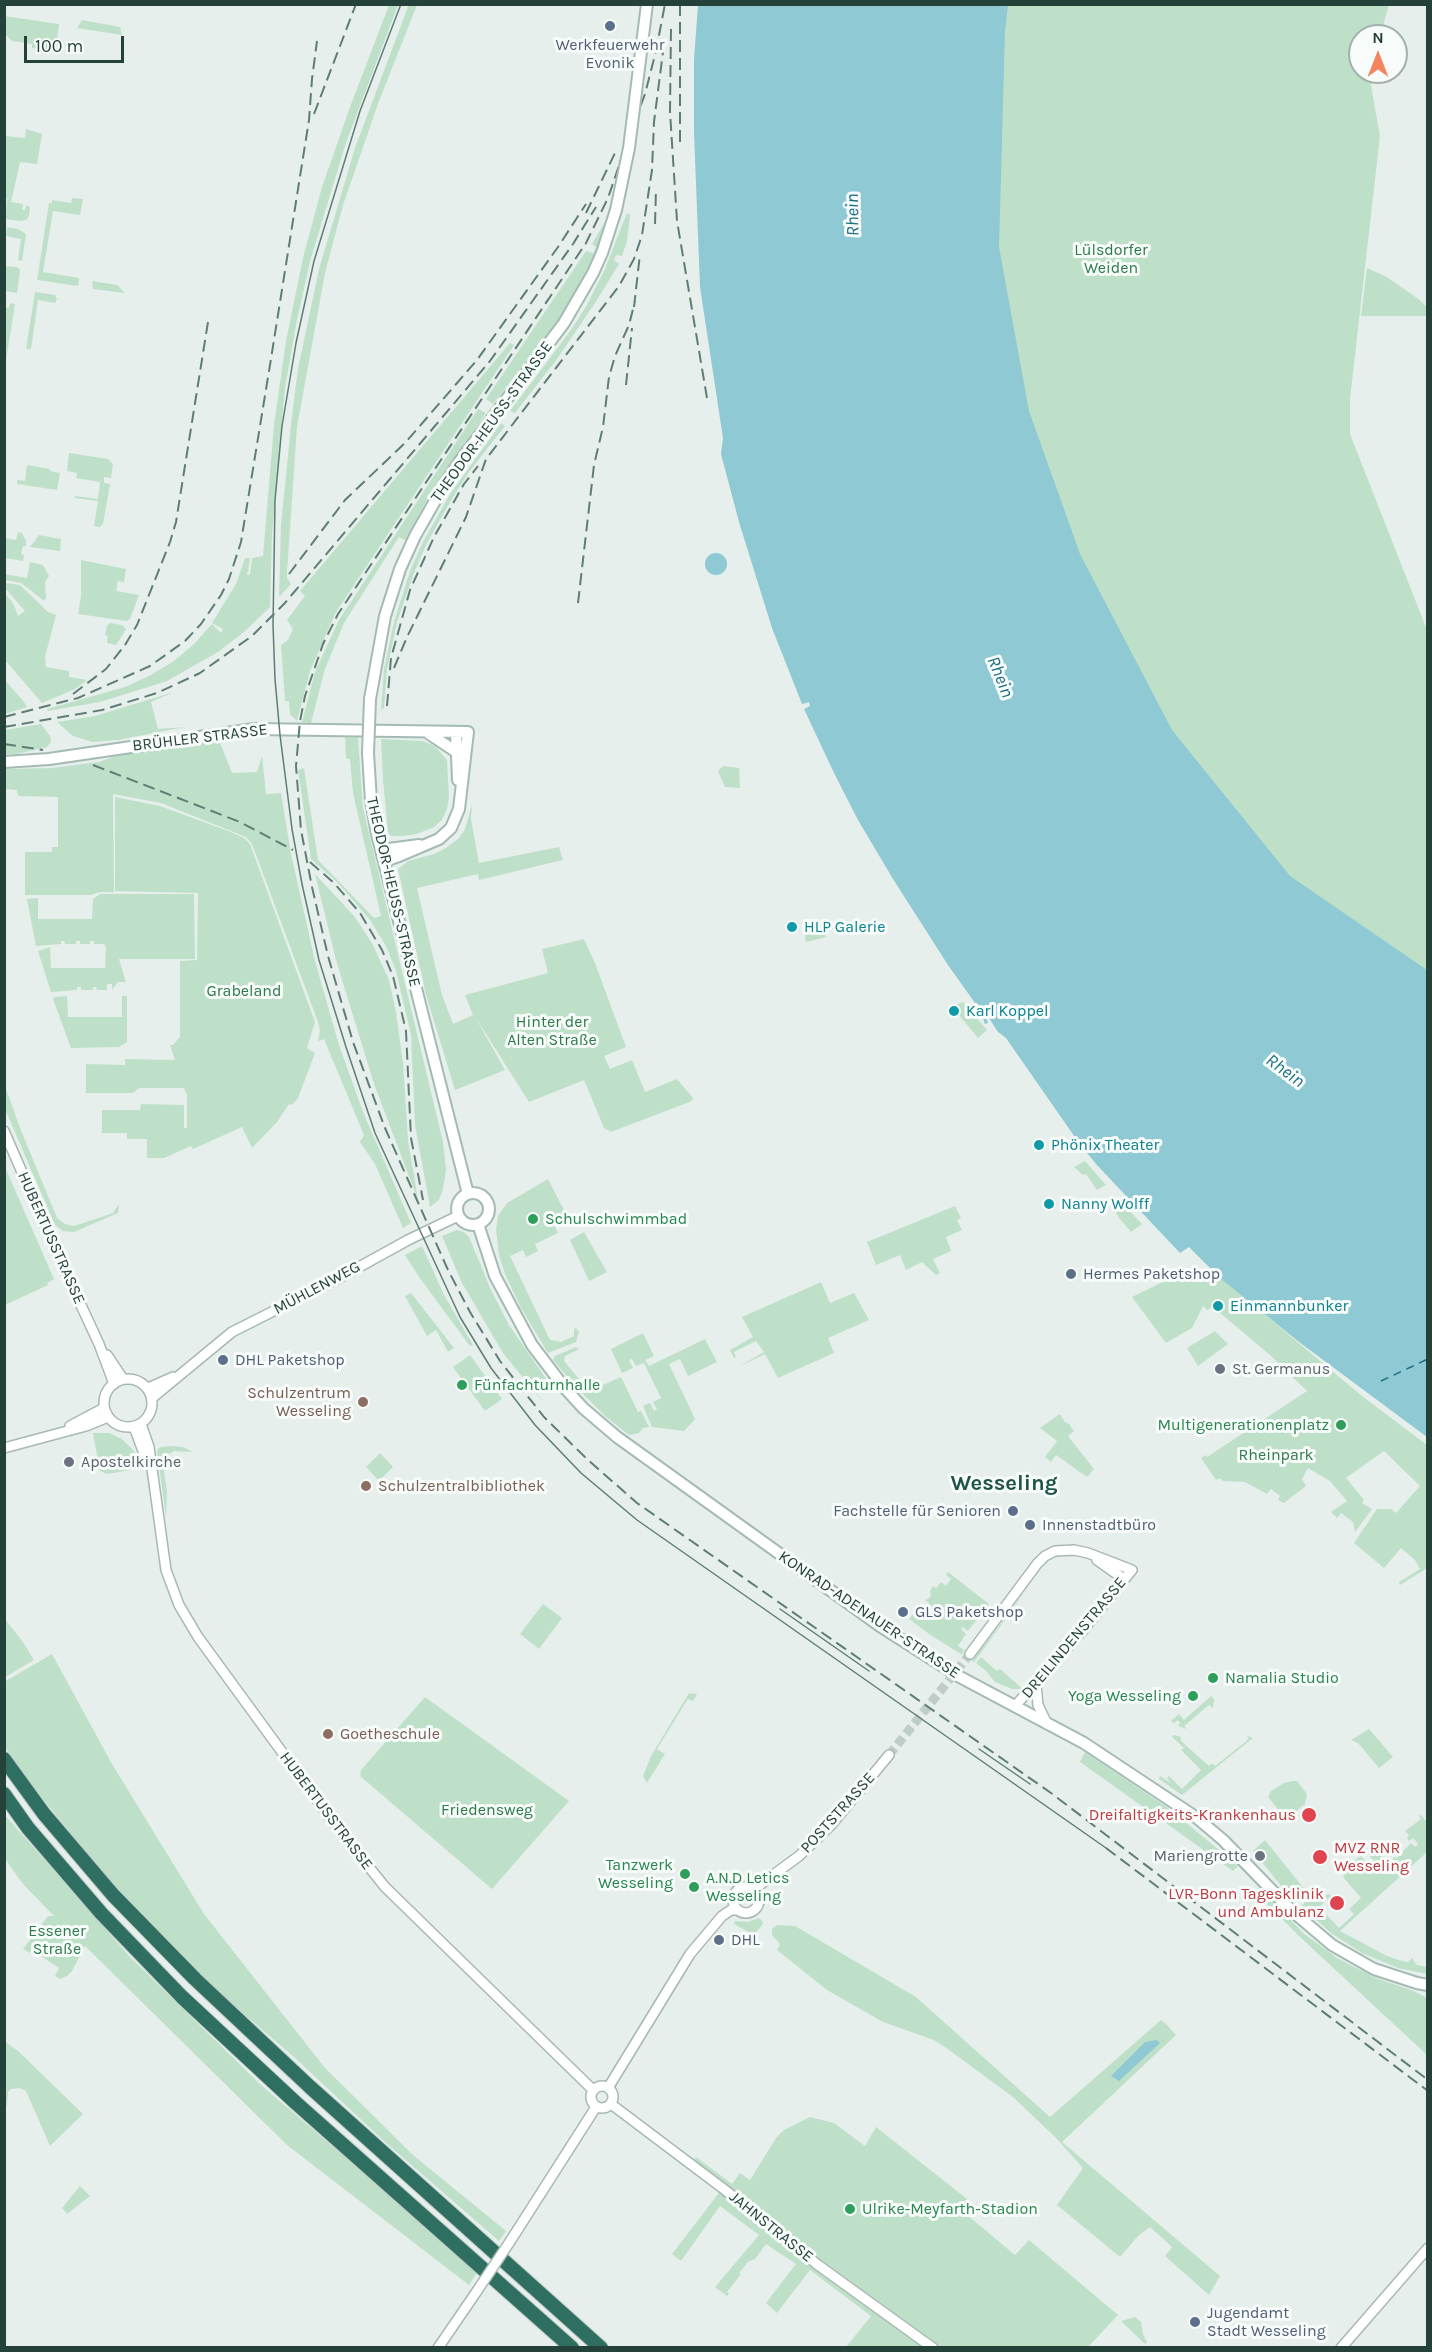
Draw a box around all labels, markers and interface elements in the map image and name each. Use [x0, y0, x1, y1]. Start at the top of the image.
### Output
marker: Werkfeuerwehr Evonik [603, 19, 617, 33]
scale bar [27, 24, 128, 62]
north arrow [1348, 24, 1408, 84]
text: N [1372, 28, 1384, 47]
text: 100 m [35, 35, 83, 57]
place label: Werkfeuerwehr Evonik [555, 35, 665, 73]
water label: Rhein [842, 193, 864, 237]
park label: Lülsdorfer Weiden [1074, 240, 1148, 278]
street label: THEODOR-HEUSS-STRASSE [427, 338, 557, 506]
water label: Rhein [982, 653, 1018, 701]
street label: BRÜHLER STRASSE [131, 720, 269, 756]
street label: THEODOR-HEUSS-STRASSE [362, 795, 424, 989]
place label: HLP Galerie [804, 917, 885, 937]
marker: HLP Galerie [785, 920, 799, 934]
park label: Grabeland [206, 981, 282, 1001]
place label: Karl Koppel [966, 1001, 1048, 1021]
marker: Karl Koppel [947, 1004, 961, 1018]
park label: Hinter der Alten Straße [507, 1012, 597, 1050]
water label: Rhein [1261, 1050, 1309, 1092]
place label: Phönix Theater [1051, 1135, 1159, 1155]
marker: Phönix Theater [1032, 1138, 1046, 1152]
street label: HUBERTUSSTRASSE [13, 1169, 89, 1307]
place label: Nanny Wolff [1061, 1194, 1149, 1214]
marker: Nanny Wolff [1042, 1197, 1056, 1211]
place label: Schulschwimmbad [545, 1209, 687, 1229]
marker: Schulschwimmbad [526, 1212, 540, 1226]
street label: MÜHLENWEG [270, 1257, 364, 1319]
place label: Hermes Paketshop [1083, 1264, 1220, 1284]
marker: Hermes Paketshop [1064, 1267, 1078, 1281]
place label: Einmannbunker [1230, 1296, 1348, 1316]
marker: Einmannbunker [1211, 1299, 1225, 1313]
place label: DHL Paketshop [235, 1350, 345, 1370]
marker: DHL Paketshop [216, 1353, 230, 1367]
place label: St. Germanus [1232, 1359, 1330, 1379]
marker: St. Germanus [1213, 1362, 1227, 1376]
place label: Fünfachturnhalle [474, 1375, 600, 1395]
marker: Fünfachturnhalle [455, 1378, 469, 1392]
place label: Schulzentrum Wesseling [247, 1383, 351, 1421]
marker: Schulzentrum Wesseling [356, 1395, 370, 1409]
place label: Multigenerationenplatz [1157, 1415, 1329, 1435]
marker: Multigenerationenplatz [1334, 1418, 1348, 1432]
park label: Rheinpark [1238, 1445, 1314, 1465]
place label: Apostelkirche [81, 1452, 181, 1472]
marker: Apostelkirche [62, 1455, 76, 1469]
district label: Wesseling [951, 1471, 1057, 1497]
place label: Schulzentralbibliothek [378, 1476, 545, 1496]
marker: Schulzentralbibliothek [359, 1479, 373, 1493]
place label: Fachstelle für Senioren [833, 1501, 1001, 1521]
marker: Fachstelle für Senioren [1006, 1504, 1020, 1518]
place label: Innenstadtbüro [1042, 1515, 1156, 1535]
marker: Innenstadtbüro [1023, 1518, 1037, 1532]
street label: KONRAD-ADENAUER-STRASSE [775, 1547, 963, 1683]
street label: DREILINDENSTRASSE [1018, 1574, 1130, 1702]
place label: GLS Paketshop [915, 1602, 1023, 1622]
marker: GLS Paketshop [896, 1605, 910, 1619]
place label: Namalia Studio [1225, 1668, 1339, 1688]
marker: Namalia Studio [1206, 1671, 1220, 1685]
place label: Yoga Wesseling [1068, 1686, 1181, 1706]
marker: Yoga Wesseling [1186, 1689, 1200, 1703]
place label: Goetheschule [340, 1724, 440, 1744]
marker: Goetheschule [321, 1727, 335, 1741]
street label: HUBERTUSSTRASSE [275, 1748, 377, 1874]
street label: POSTSTRASSE [797, 1769, 879, 1857]
park label: Friedensweg [441, 1800, 533, 1820]
place label: Dreifaltigkeits-Krankenhaus [1089, 1805, 1296, 1825]
marker: Dreifaltigkeits-Krankenhaus [1300, 1806, 1318, 1824]
place label: MVZ RNR Wesseling [1334, 1838, 1409, 1876]
place label: Mariengrotte [1153, 1846, 1248, 1866]
marker: MVZ RNR Wesseling [1311, 1848, 1329, 1866]
marker: Mariengrotte [1253, 1849, 1267, 1863]
place label: Tanzwerk Wesseling [598, 1855, 673, 1893]
marker: Tanzwerk Wesseling [678, 1867, 692, 1881]
place label: A.N.D Letics Wesseling [706, 1868, 789, 1906]
marker: A.N.D Letics Wesseling [687, 1880, 701, 1894]
place label: LVR-Bonn Tagesklinik und Ambulanz [1168, 1884, 1324, 1922]
marker: LVR-Bonn Tagesklinik und Ambulanz [1328, 1894, 1346, 1912]
park label: Essener Straße [28, 1921, 86, 1959]
place label: DHL [731, 1930, 760, 1950]
marker: DHL [712, 1933, 726, 1947]
street label: JAHNSTRASSE [725, 2187, 817, 2267]
place label: Ulrike-Meyfarth-Stadion [862, 2199, 1038, 2219]
marker: Ulrike-Meyfarth-Stadion [843, 2202, 857, 2216]
place label: Jugendamt Stadt Wesseling [1207, 2303, 1326, 2341]
marker: Jugendamt Stadt Wesseling [1188, 2315, 1202, 2329]

